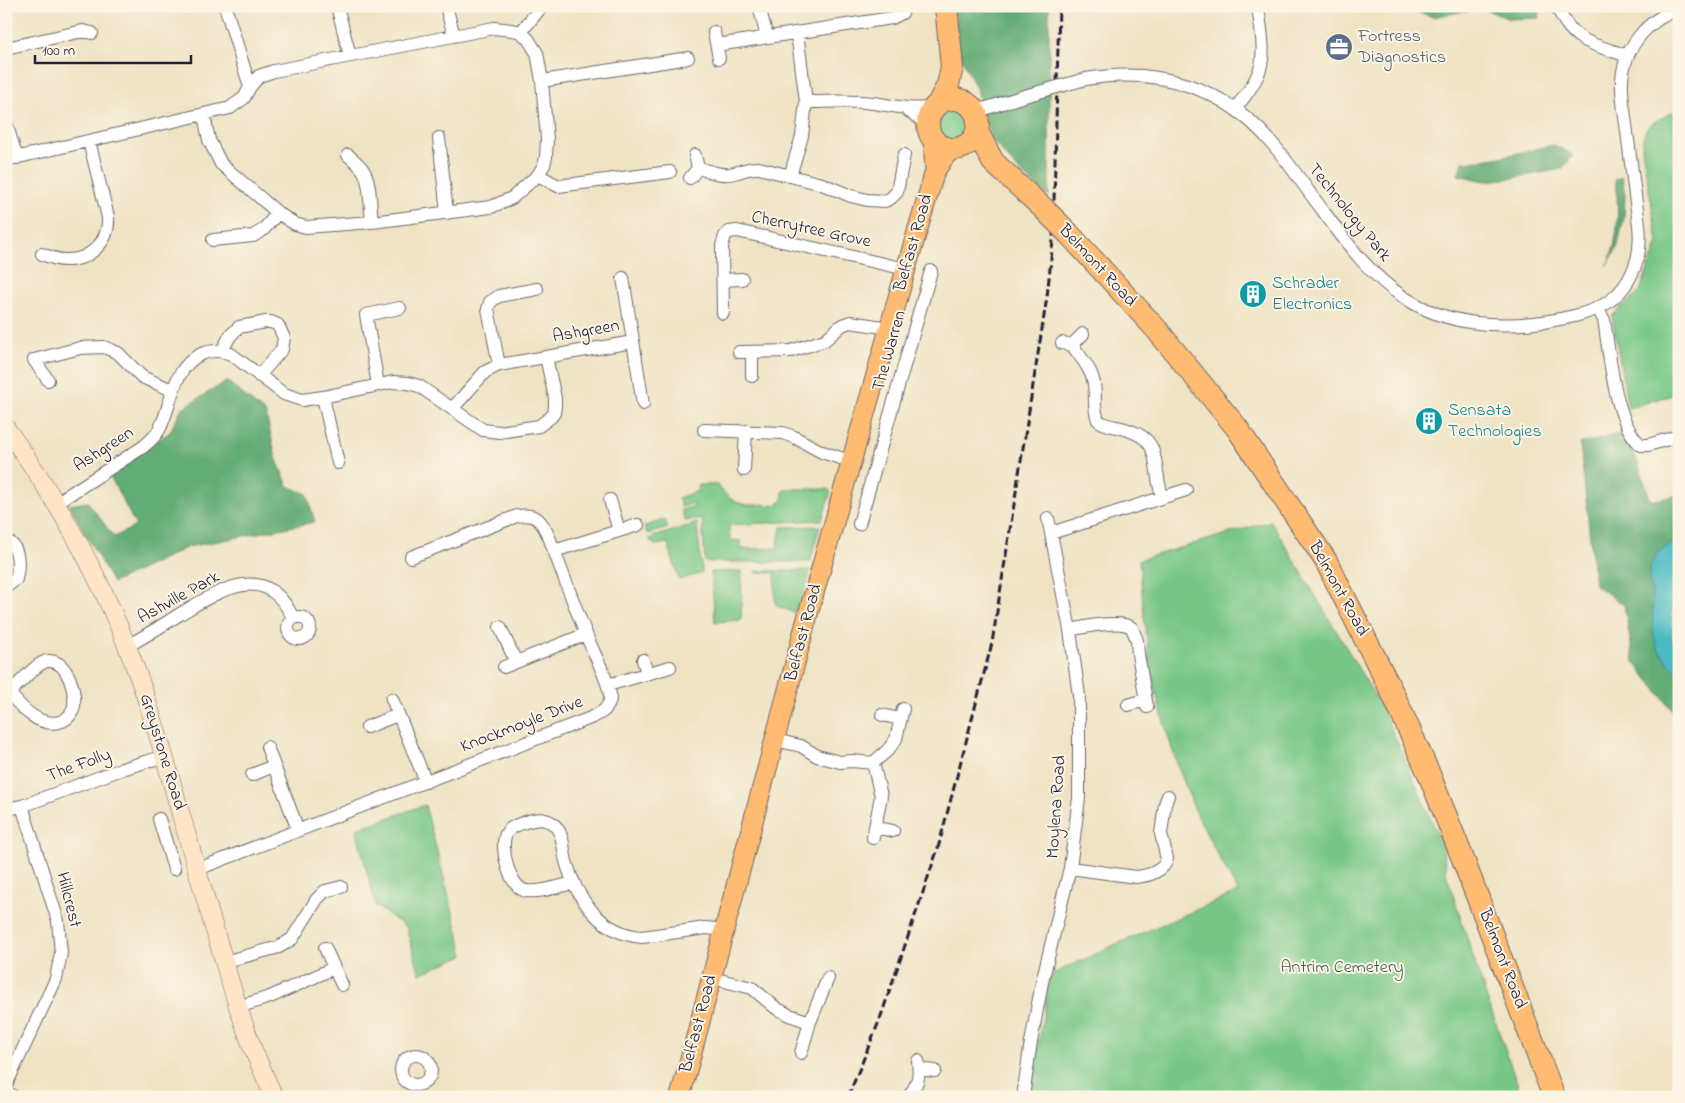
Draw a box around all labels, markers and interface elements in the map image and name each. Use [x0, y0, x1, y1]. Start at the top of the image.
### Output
place label: Fortress Diagnostics [1357, 24, 1446, 72]
scale bar [35, 32, 191, 64]
office icon: Fortress Diagnostics [1324, 32, 1354, 62]
text: 100 m [42, 40, 75, 62]
street label: Technology Park [1300, 158, 1397, 269]
street label: Belfast Road [887, 191, 940, 296]
street label: Cherrytree Grove [749, 205, 874, 256]
street label: Belmont Road [1051, 218, 1142, 313]
place label: Schrader Electronics [1272, 271, 1352, 318]
building icon: Schrader Electronics [1238, 279, 1268, 309]
street label: The Warren [866, 307, 914, 395]
street label: Ashgreen [551, 313, 622, 352]
place label: Sensata Technologies [1448, 398, 1542, 446]
building icon: Sensata Technologies [1414, 406, 1444, 436]
street label: Ashgreen [69, 421, 140, 480]
street label: Belmont Road [1301, 536, 1375, 641]
street label: Ashville Park [133, 565, 225, 631]
street label: Belfast Road [778, 581, 830, 686]
street label: Knockmoyle Drive [457, 689, 588, 760]
street label: Greystone Road [132, 691, 192, 813]
street label: The Folly [43, 742, 115, 790]
street label: Moylena Road [1040, 754, 1074, 860]
street label: Hillcrest [49, 869, 87, 931]
street label: Belmont Road [1471, 904, 1533, 1013]
park label: Antrim Cemetery [1281, 955, 1403, 981]
street label: Belfast Road [673, 972, 725, 1077]

